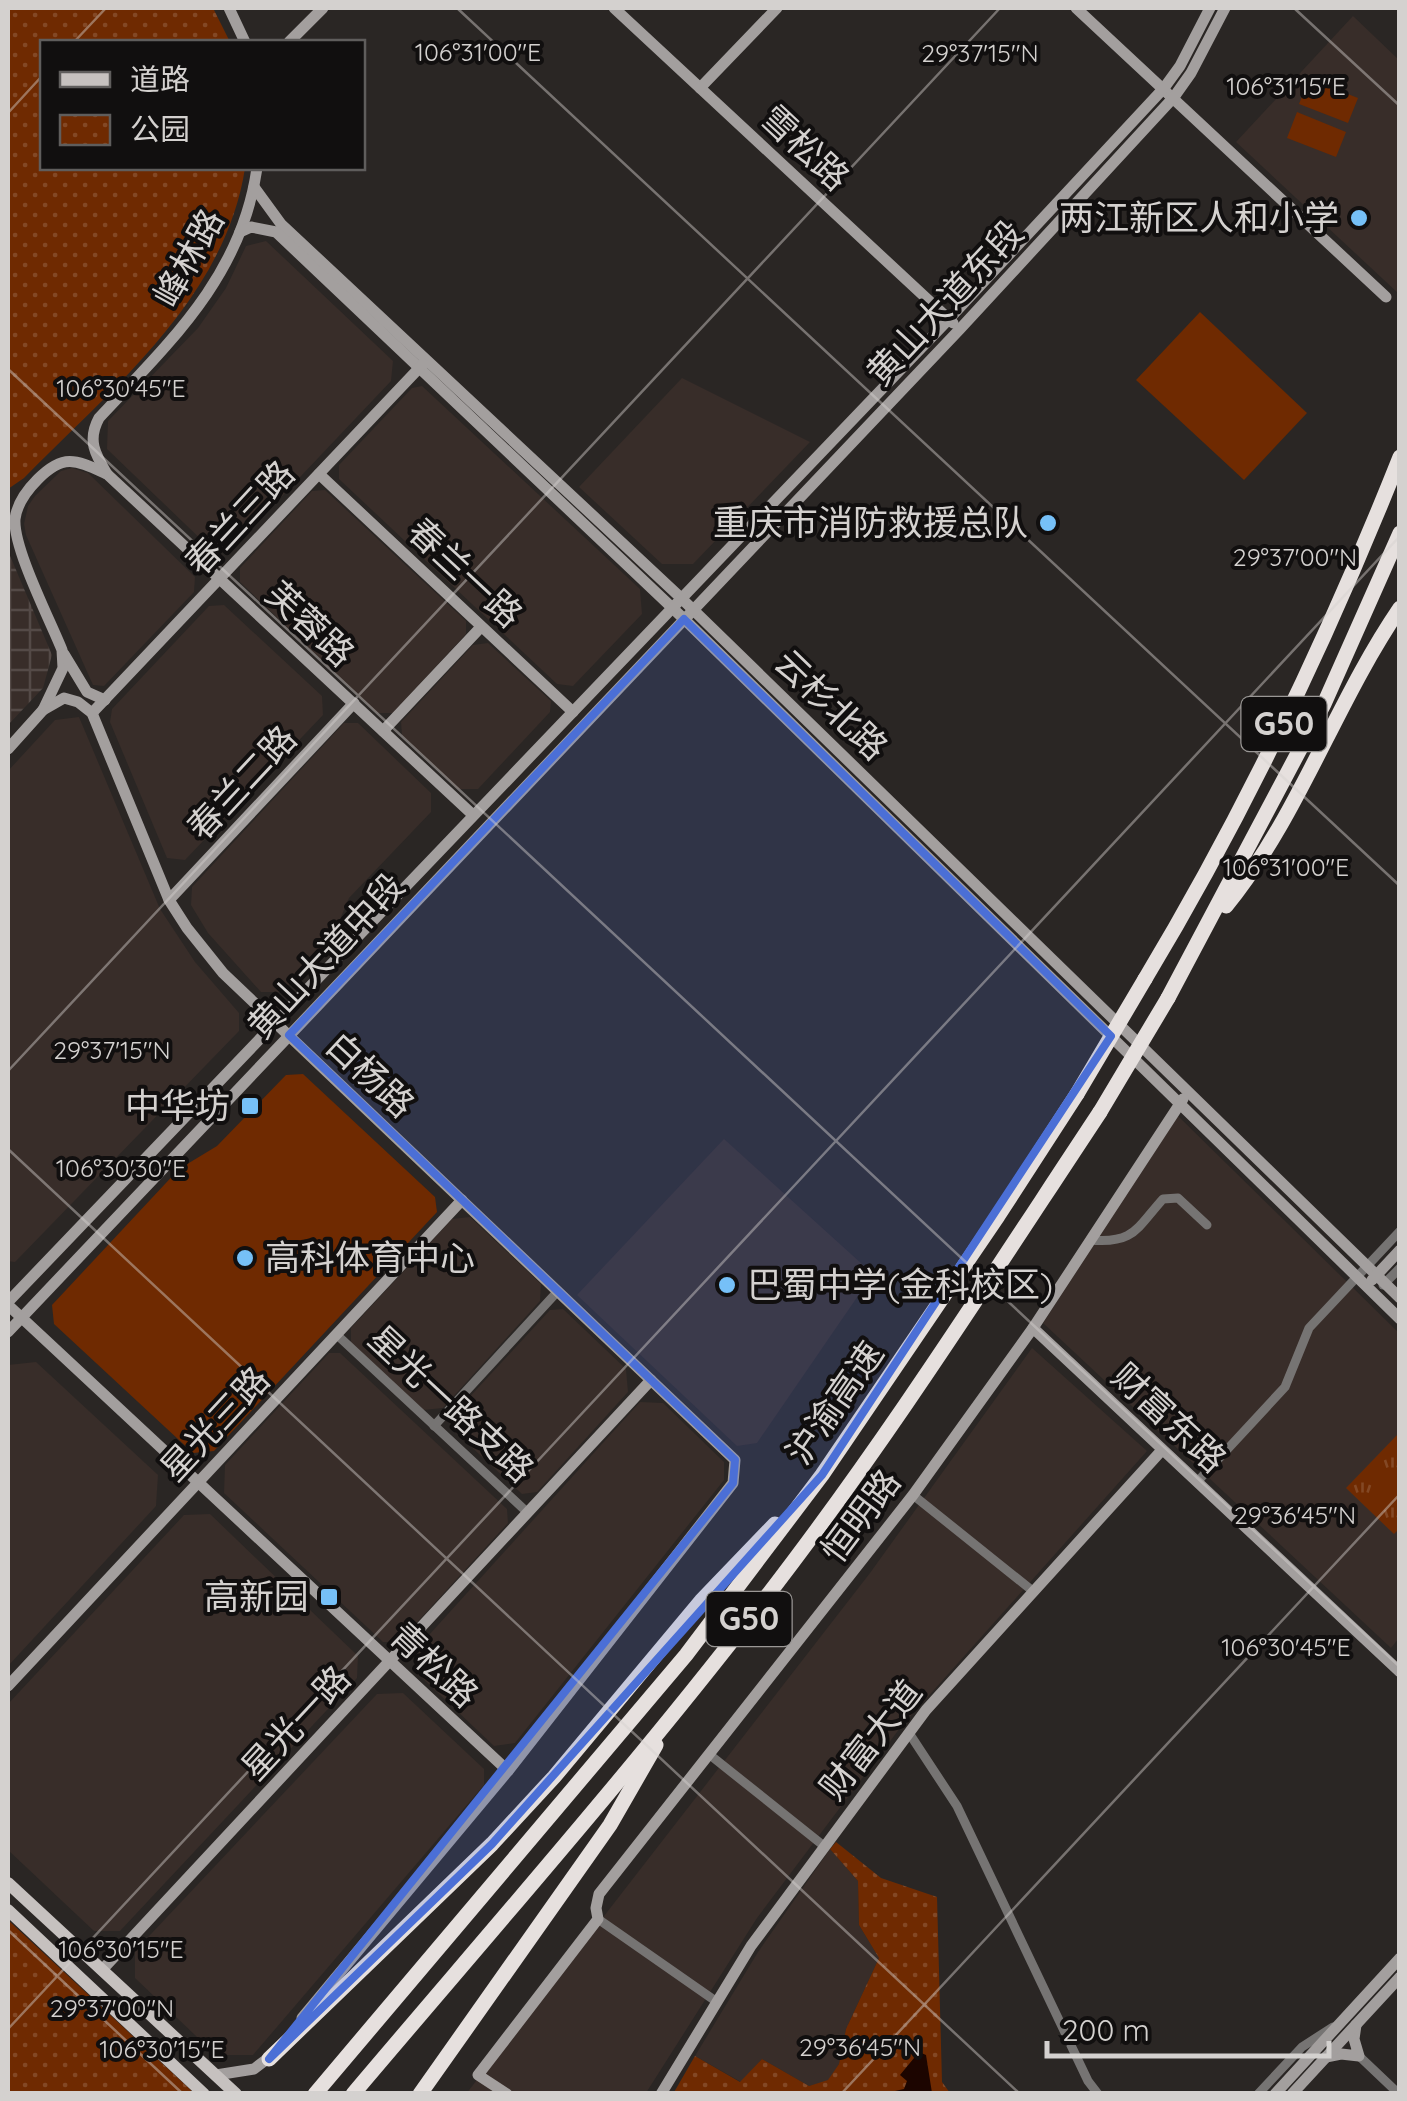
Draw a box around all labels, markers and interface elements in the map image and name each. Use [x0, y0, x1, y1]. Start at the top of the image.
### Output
text: 106°31'00"E [415, 36, 541, 67]
text: 29°37'15"N [921, 37, 1039, 68]
legend [40, 40, 365, 170]
text: 道路 [130, 60, 190, 98]
text: 106°31'15"E [1226, 70, 1346, 101]
street label: 雪松路 [752, 95, 859, 199]
text: 公园 [130, 110, 190, 148]
place label: 两江新区人和小学 [1059, 195, 1339, 239]
street label: 峰林路 [143, 201, 233, 314]
marker: 两江新区人和小学 [1348, 207, 1370, 229]
street label: 黄山大道东段 [857, 211, 1032, 394]
text: 106°30'45"E [56, 372, 186, 403]
street label: 春兰三路 [175, 451, 303, 584]
place label: 重庆市消防救援总队 [713, 500, 1028, 544]
street label: 春兰一路 [399, 508, 532, 636]
marker: 重庆市消防救援总队 [1037, 512, 1059, 534]
text: 29°37'00"N [1233, 541, 1357, 572]
street label: 芙蓉路 [257, 571, 364, 675]
street label: 云杉北路 [766, 640, 897, 769]
road number: G50 [1242, 697, 1326, 751]
street label: 春兰二路 [177, 716, 305, 849]
text: 106°31'00"E [1223, 851, 1349, 882]
street label: 黄山大道中段 [238, 864, 413, 1047]
street label: 白杨路 [317, 1022, 424, 1126]
text: 29°37'15"N [53, 1034, 171, 1065]
place label: 中华坊 [125, 1083, 230, 1127]
marker: 中华坊 [239, 1095, 261, 1117]
text: 106°30'30"E [56, 1152, 186, 1183]
place label: 高科体育中心 [265, 1235, 475, 1279]
marker: 高科体育中心 [234, 1247, 256, 1269]
place label: 巴蜀中学(金科校区) [747, 1262, 1053, 1306]
marker: 巴蜀中学(金科校区) [716, 1274, 738, 1296]
street label: 星光一路支路 [360, 1316, 543, 1491]
street label: 沪渝高速 [776, 1332, 892, 1472]
street label: 财富东路 [1103, 1353, 1236, 1481]
street label: 星光三路 [150, 1357, 278, 1490]
street label: 恒明路 [811, 1460, 909, 1571]
text: 29°36'45"N [1234, 1499, 1356, 1530]
place label: 高新园 [204, 1574, 309, 1618]
marker: 高新园 [318, 1586, 340, 1608]
road number: G50 [706, 1592, 792, 1646]
street label: 青松路 [381, 1612, 488, 1716]
text: 106°30'45"E [1221, 1631, 1351, 1662]
street label: 星光一路 [231, 1656, 359, 1789]
street label: 财富大道 [810, 1671, 931, 1808]
text: 106°30'15"E [58, 1933, 184, 1964]
text: 29°37'00"N [50, 1992, 174, 2023]
scale bar [1047, 1996, 1330, 2058]
text: 200 m [1062, 2011, 1150, 2049]
text: 29°36'45"N [799, 2031, 921, 2062]
text: 106°30'15"E [99, 2033, 225, 2064]

